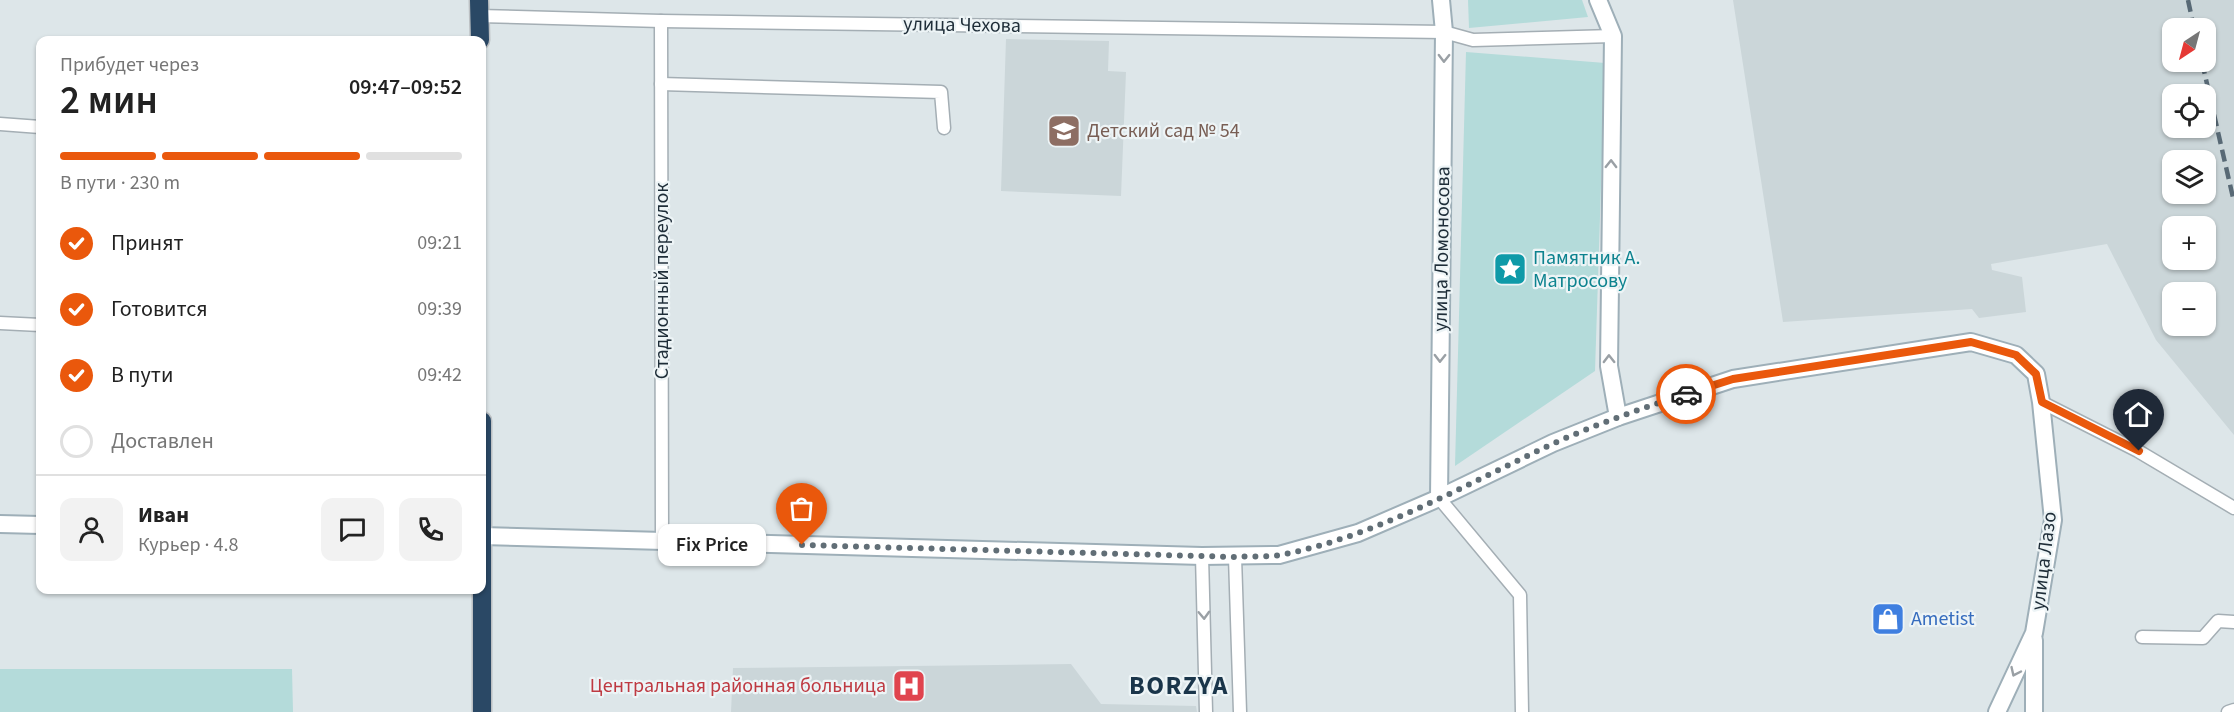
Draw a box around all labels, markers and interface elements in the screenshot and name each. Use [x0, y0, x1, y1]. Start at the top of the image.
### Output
street label: улица Чехова [903, 10, 1021, 40]
north arrow [2162, 18, 2216, 72]
map controls [2162, 18, 2216, 336]
text: Прибудет через [60, 51, 199, 79]
one-way arrow [1438, 54, 1450, 63]
text: 09:47–09:52 [349, 71, 462, 103]
text: 2 мин [60, 73, 158, 129]
button: locate [2162, 84, 2216, 138]
school or university icon: Детский сад № 54 [1046, 113, 1082, 149]
place label: Детский сад № 54 [1087, 117, 1240, 145]
button: layers [2162, 150, 2216, 204]
one-way arrow [1605, 159, 1617, 168]
street label: улица Ломоносова [1427, 166, 1457, 332]
text: В пути · 230 m [60, 169, 180, 197]
street label: Стадионный переулок [648, 183, 676, 379]
button: + [2162, 216, 2216, 270]
icon: check [60, 227, 93, 260]
text: Принят [111, 227, 184, 259]
text: 09:21 [417, 229, 462, 257]
place label: Памятник А. Матросову [1533, 244, 1640, 295]
place icon: Памятник А. Матросову [1492, 251, 1528, 287]
button: − [2162, 282, 2216, 336]
icon: check [60, 293, 93, 326]
text: Готовится [111, 293, 208, 325]
text: 09:39 [417, 295, 462, 323]
one-way arrow [1434, 354, 1446, 363]
one-way arrow [1603, 354, 1615, 363]
icon: check [60, 359, 93, 392]
text: В пути [111, 359, 173, 391]
text: 09:42 [417, 361, 462, 389]
courier [1656, 364, 1716, 424]
icon: car [1670, 378, 1703, 411]
pin [2113, 389, 2164, 451]
icon: home [2122, 398, 2155, 431]
text: Доставлен [111, 425, 214, 457]
pin [776, 483, 827, 545]
icon: bag [785, 492, 818, 525]
button: person [60, 498, 123, 561]
button: chat [321, 498, 384, 561]
button: phone [399, 498, 462, 561]
text: Иван [138, 499, 189, 531]
street label: улица Лазо [2024, 510, 2064, 612]
callout: Fix Price [658, 524, 766, 566]
text: Курьер · 4.8 [138, 531, 238, 559]
text: Fix Price [676, 531, 748, 559]
shop icon: Ametist [1870, 601, 1906, 637]
place label: Ametist [1911, 605, 1975, 633]
one-way arrow [1197, 610, 1210, 619]
one-way arrow [2011, 666, 2023, 677]
district label: BORZYA [1129, 667, 1229, 704]
hospital icon: Центральная районная больница [891, 668, 927, 704]
place label: Центральная районная больница [590, 672, 886, 700]

